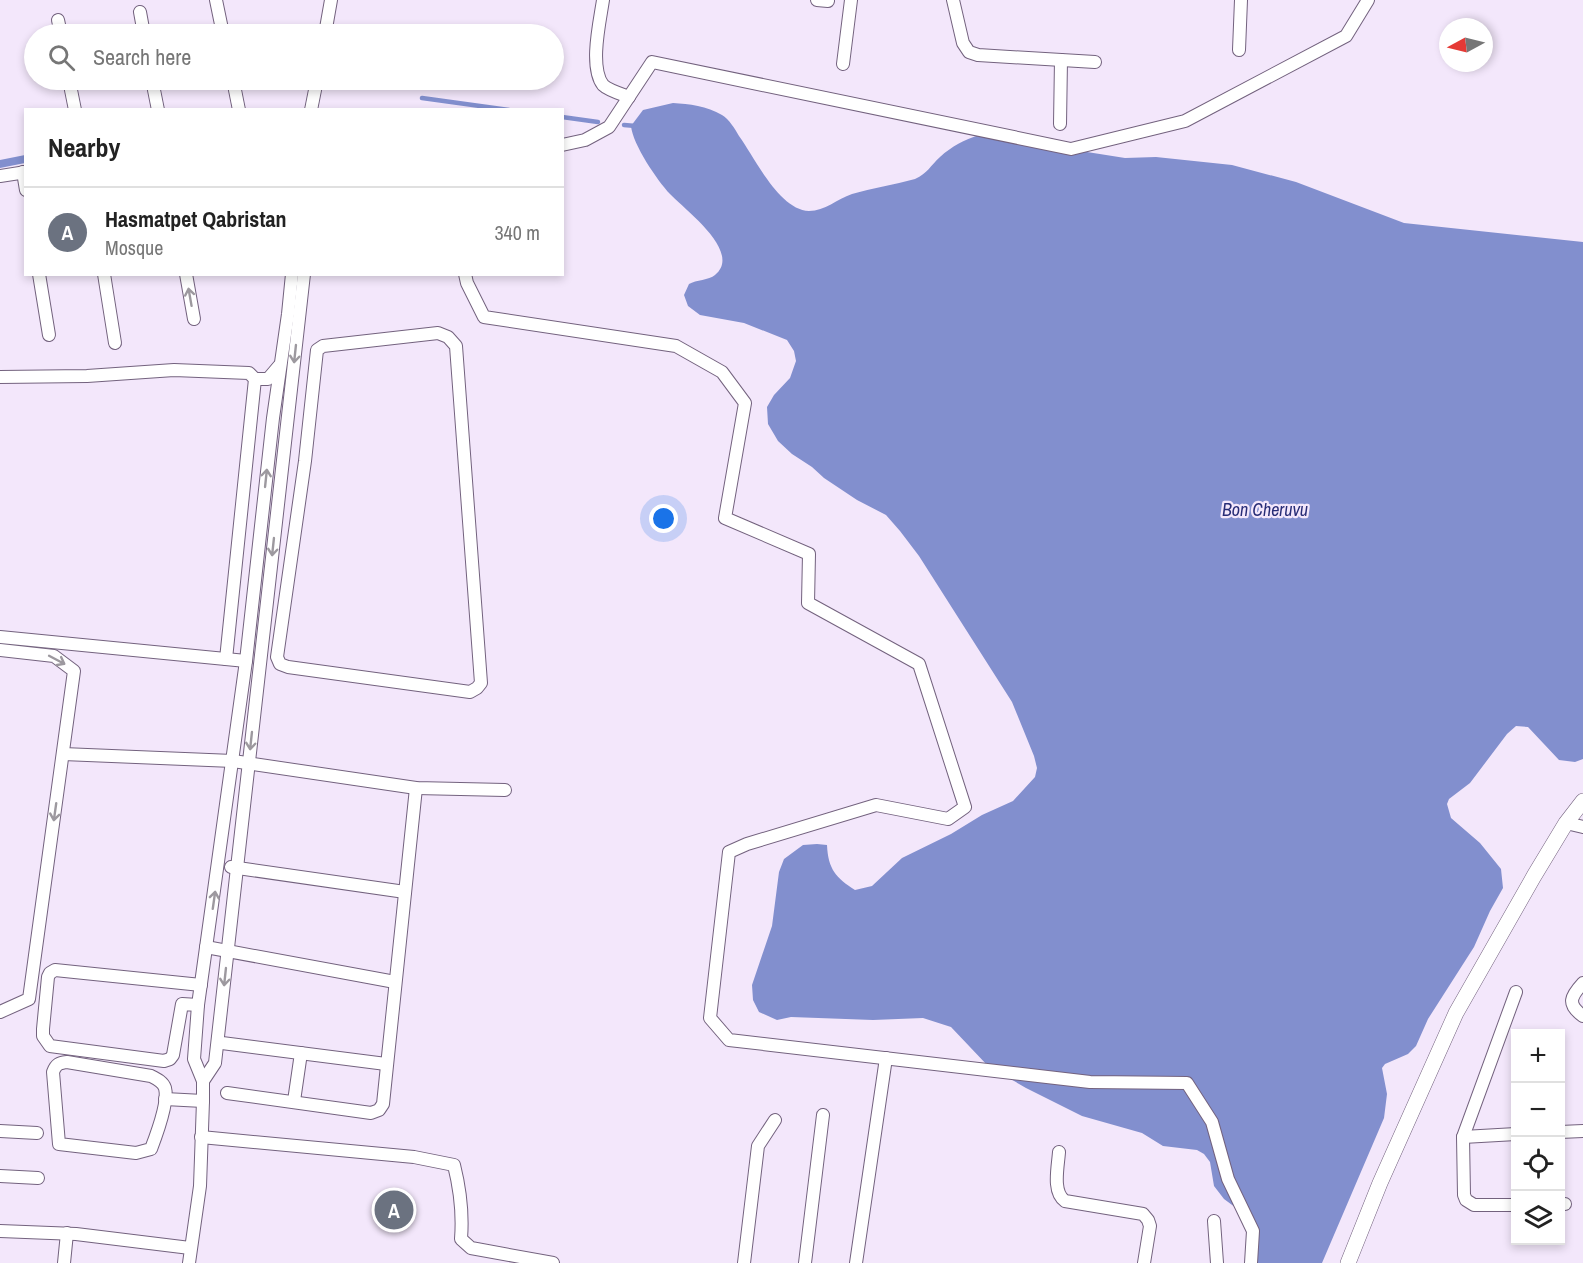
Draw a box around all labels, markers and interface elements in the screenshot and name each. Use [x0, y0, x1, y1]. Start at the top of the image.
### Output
north arrow [1439, 18, 1493, 72]
search box [24, 24, 564, 90]
icon: search [45, 41, 78, 74]
text: Search here [93, 42, 191, 72]
text: Nearby [48, 130, 120, 165]
text: Hasmatpet Qabristan [105, 204, 286, 234]
text: A [62, 219, 73, 246]
text: 340 m [494, 219, 540, 246]
text: Mosque [105, 234, 163, 261]
one-way arrow [185, 287, 196, 307]
one-way arrow [289, 343, 300, 363]
one-way arrow [261, 469, 272, 489]
water label: Bon Cheruvu [1222, 497, 1308, 522]
your location [649, 504, 678, 533]
one-way arrow [267, 537, 278, 557]
one-way arrow [48, 654, 65, 666]
one-way arrow [245, 731, 256, 750]
one-way arrow [49, 801, 60, 821]
one-way arrow [208, 891, 219, 910]
one-way arrow [219, 966, 230, 986]
map controls [1511, 1029, 1565, 1245]
button: + [1511, 1029, 1565, 1083]
button: − [1511, 1083, 1565, 1137]
button: locate [1511, 1137, 1565, 1191]
pin: A [374, 1188, 414, 1232]
button: layers [1511, 1191, 1565, 1245]

